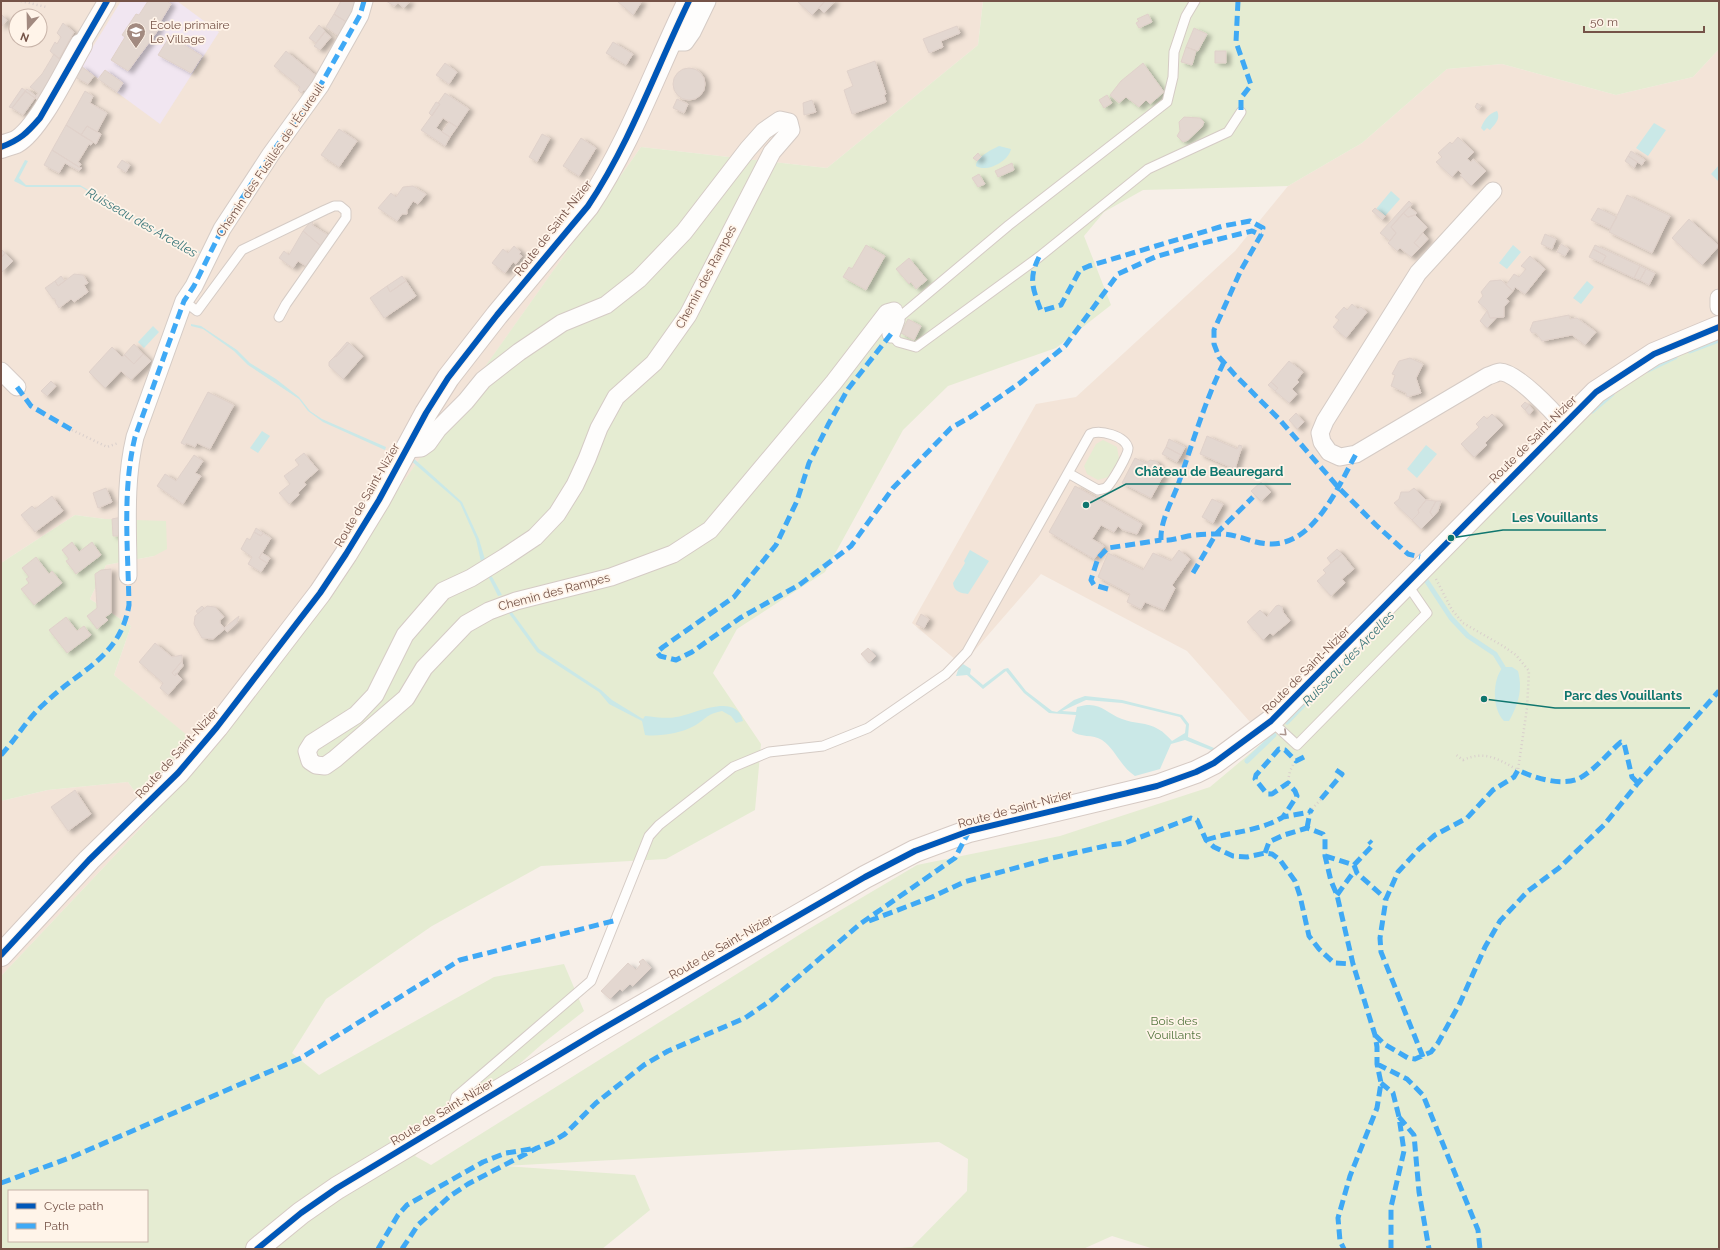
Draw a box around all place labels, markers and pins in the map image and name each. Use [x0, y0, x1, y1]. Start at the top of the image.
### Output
place label: École primaire Le Village [150, 18, 230, 46]
school or university icon: École primaire Le Village [125, 21, 147, 49]
callout: Château de Beauregard [1126, 459, 1291, 484]
callout: Les Vouillants [1503, 505, 1606, 530]
callout: Parc des Vouillants [1555, 683, 1690, 708]

